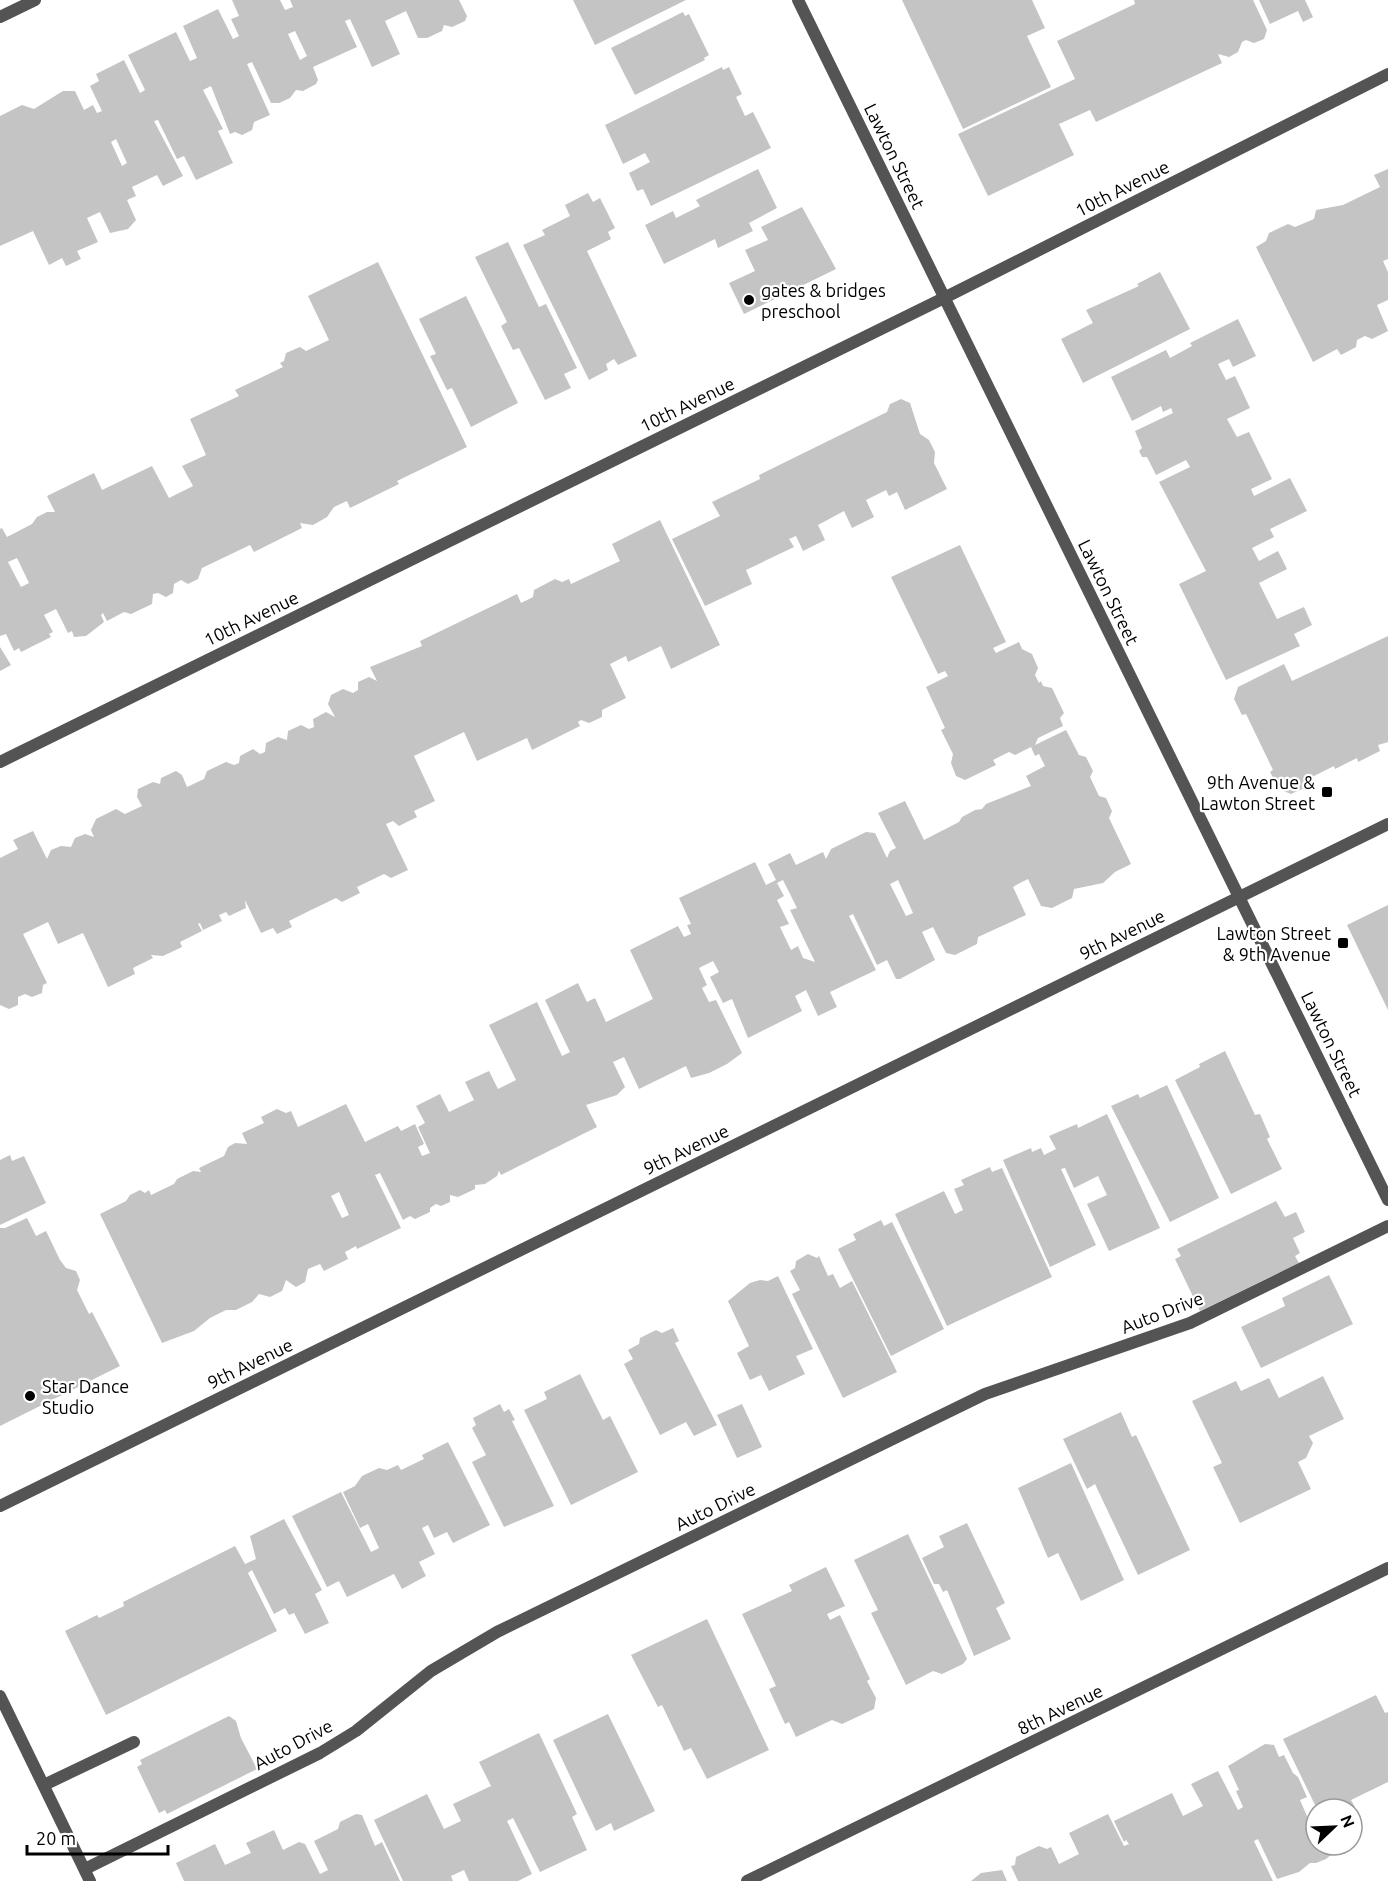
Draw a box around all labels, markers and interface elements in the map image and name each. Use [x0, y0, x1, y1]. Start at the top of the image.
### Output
street label: Lawton Street [861, 100, 929, 212]
street label: 10th Avenue [1072, 156, 1172, 220]
place label: gates & bridges preschool [761, 280, 886, 321]
marker: gates & bridges preschool [742, 293, 756, 307]
street label: 10th Avenue [637, 373, 737, 435]
street label: Lawton Street [1075, 536, 1143, 648]
street label: 10th Avenue [201, 587, 301, 649]
place label: 9th Avenue & Lawton Street [1200, 772, 1315, 813]
marker: 9th Avenue & Lawton Street [1320, 785, 1334, 799]
street label: 9th Avenue [1076, 905, 1168, 963]
place label: Lawton Street & 9th Avenue [1216, 923, 1331, 964]
marker: Lawton Street & 9th Avenue [1336, 936, 1350, 950]
street label: Lawton Street [1298, 988, 1366, 1100]
street label: 9th Avenue [640, 1120, 732, 1178]
street label: Auto Drive [1118, 1287, 1206, 1337]
street label: 9th Avenue [204, 1334, 296, 1392]
place label: Star Dance Studio [42, 1376, 129, 1417]
marker: Star Dance Studio [23, 1389, 37, 1403]
street label: Auto Drive [672, 1478, 758, 1534]
street label: 8th Avenue [1014, 1680, 1106, 1738]
street label: Auto Drive [250, 1715, 336, 1773]
north arrow [1304, 1797, 1364, 1857]
text: N [1337, 1812, 1358, 1830]
scale bar [27, 1818, 168, 1856]
text: 20 m [36, 1828, 76, 1848]

